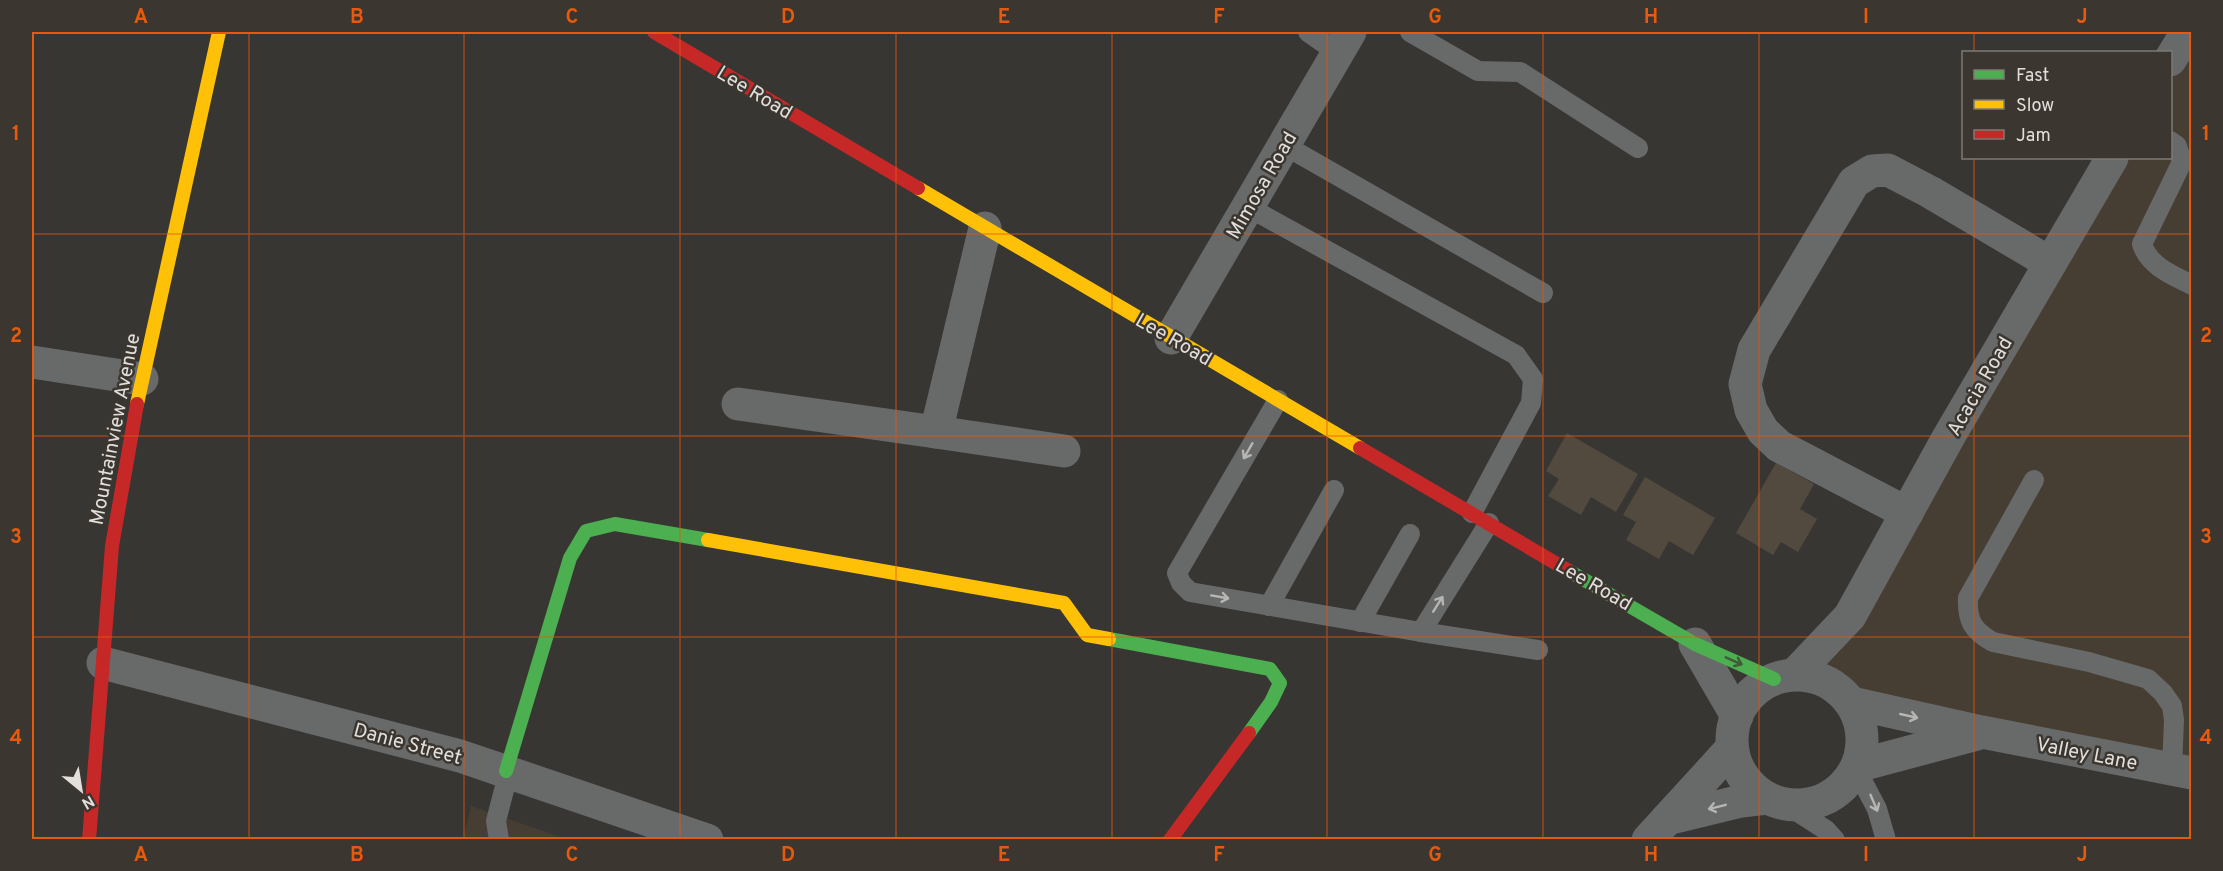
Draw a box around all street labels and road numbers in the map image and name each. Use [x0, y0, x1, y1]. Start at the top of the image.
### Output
street label: Lee Road [711, 61, 797, 127]
street label: Mimosa Road [1221, 128, 1304, 244]
street label: Lee Road [1130, 308, 1216, 373]
street label: Mountainview Avenue [85, 331, 147, 527]
street label: Acacia Road [1942, 333, 2020, 441]
street label: Lee Road [1550, 553, 1636, 618]
street label: Danie Street [351, 718, 464, 772]
street label: Valley Lane [2034, 732, 2139, 778]

